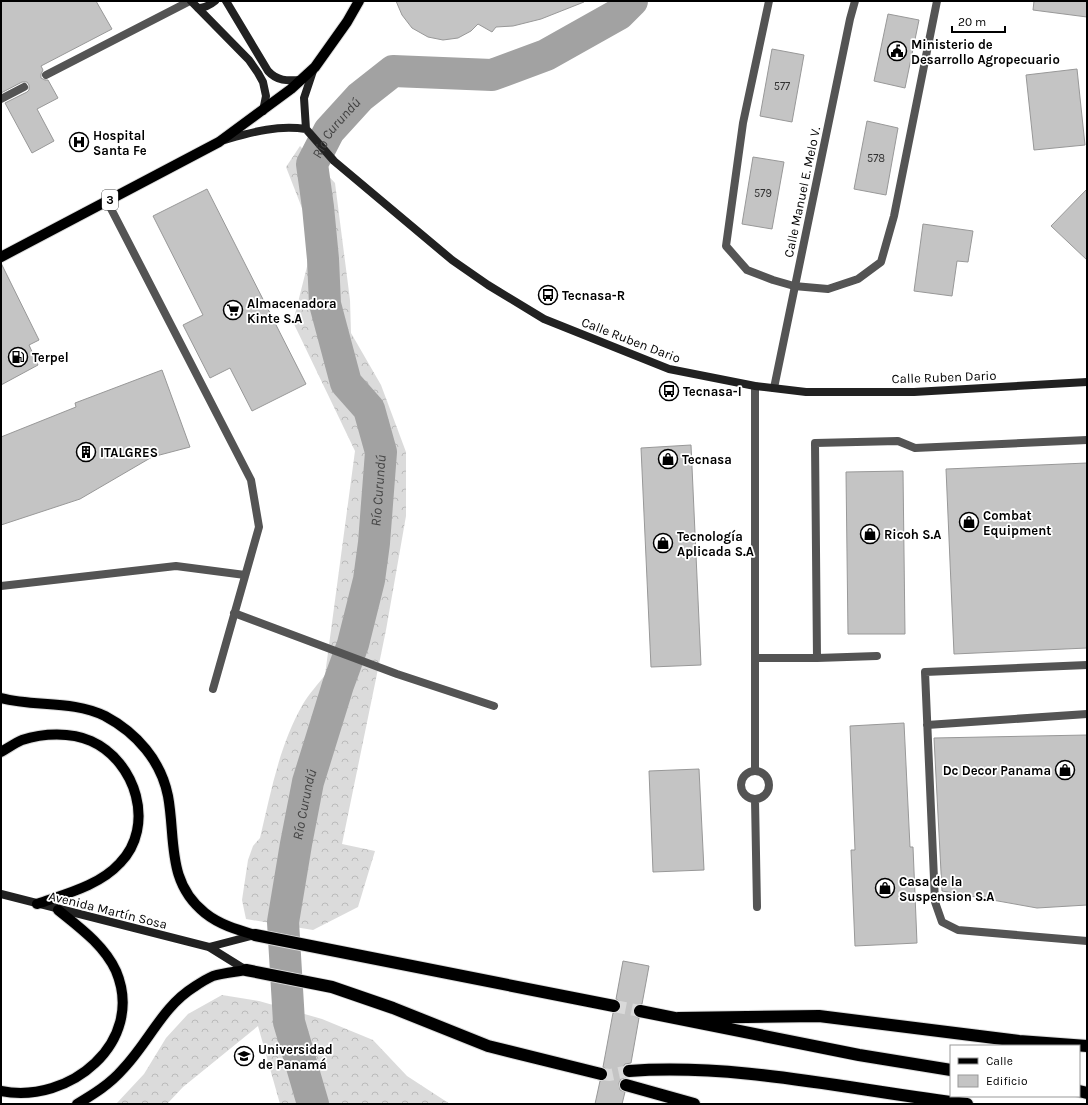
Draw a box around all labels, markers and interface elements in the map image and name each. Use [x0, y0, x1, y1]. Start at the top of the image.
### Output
scale bar [952, 8, 1005, 34]
text: 20 m [958, 15, 986, 29]
place label: Ministerio de Desarrollo Agropecuario [911, 37, 1060, 67]
public building icon: Ministerio de Desarrollo Agropecuario [886, 40, 908, 62]
house number: 577 [774, 80, 790, 93]
water label: Río Curundú [308, 94, 364, 161]
street label: Calle Manuel E. Melo V. [781, 125, 823, 259]
place label: Hospital Santa Fe [93, 128, 147, 158]
hospital icon: Hospital Santa Fe [68, 131, 90, 153]
house number: 578 [867, 152, 885, 165]
house number: 579 [754, 187, 772, 200]
road number: 3 [102, 190, 118, 210]
bus stop icon: Tecnasa-R [537, 284, 559, 306]
place label: Tecnasa-R [562, 288, 625, 303]
place label: Almacenadora Kinte S.A [247, 296, 337, 326]
supermarket icon: Almacenadora Kinte S.A [222, 299, 244, 321]
street label: Calle Ruben Dario [579, 314, 683, 366]
fuel station icon: Terpel [7, 346, 29, 368]
place label: Terpel [32, 350, 69, 365]
street label: Calle Ruben Dario [891, 368, 997, 386]
bus stop icon: Tecnasa-I [658, 380, 680, 402]
place label: Tecnasa-I [683, 384, 742, 399]
building icon: ITALGRES [75, 441, 97, 463]
place label: ITALGRES [100, 445, 158, 460]
shop icon: Tecnasa [657, 448, 679, 470]
place label: Tecnasa [682, 452, 732, 467]
water label: Río Curundú [367, 454, 389, 527]
place label: Combat Equipment [983, 508, 1051, 539]
shop icon: Combat Equipment [958, 511, 980, 533]
shop icon: Ricoh S.A [859, 523, 881, 545]
place label: Ricoh S.A [884, 527, 941, 542]
place label: Tecnología Aplicada S.A [677, 529, 754, 559]
shop icon: Tecnología Aplicada S.A [652, 532, 674, 554]
shop icon: Dc Decor Panama [1054, 759, 1076, 781]
place label: Dc Decor Panama [943, 763, 1051, 778]
water label: Río Curundú [288, 767, 320, 841]
place label: Casa de la Suspension S.A [899, 874, 994, 904]
shop icon: Casa de la Suspension S.A [874, 877, 896, 899]
street label: Avenida Martín Sosa [47, 888, 169, 932]
place label: Universidad de Panamá [258, 1042, 333, 1072]
school or university icon: Universidad de Panamá [233, 1045, 255, 1067]
legend [950, 1045, 1080, 1097]
text: Calle [986, 1054, 1013, 1068]
text: Edificio [986, 1074, 1027, 1088]

